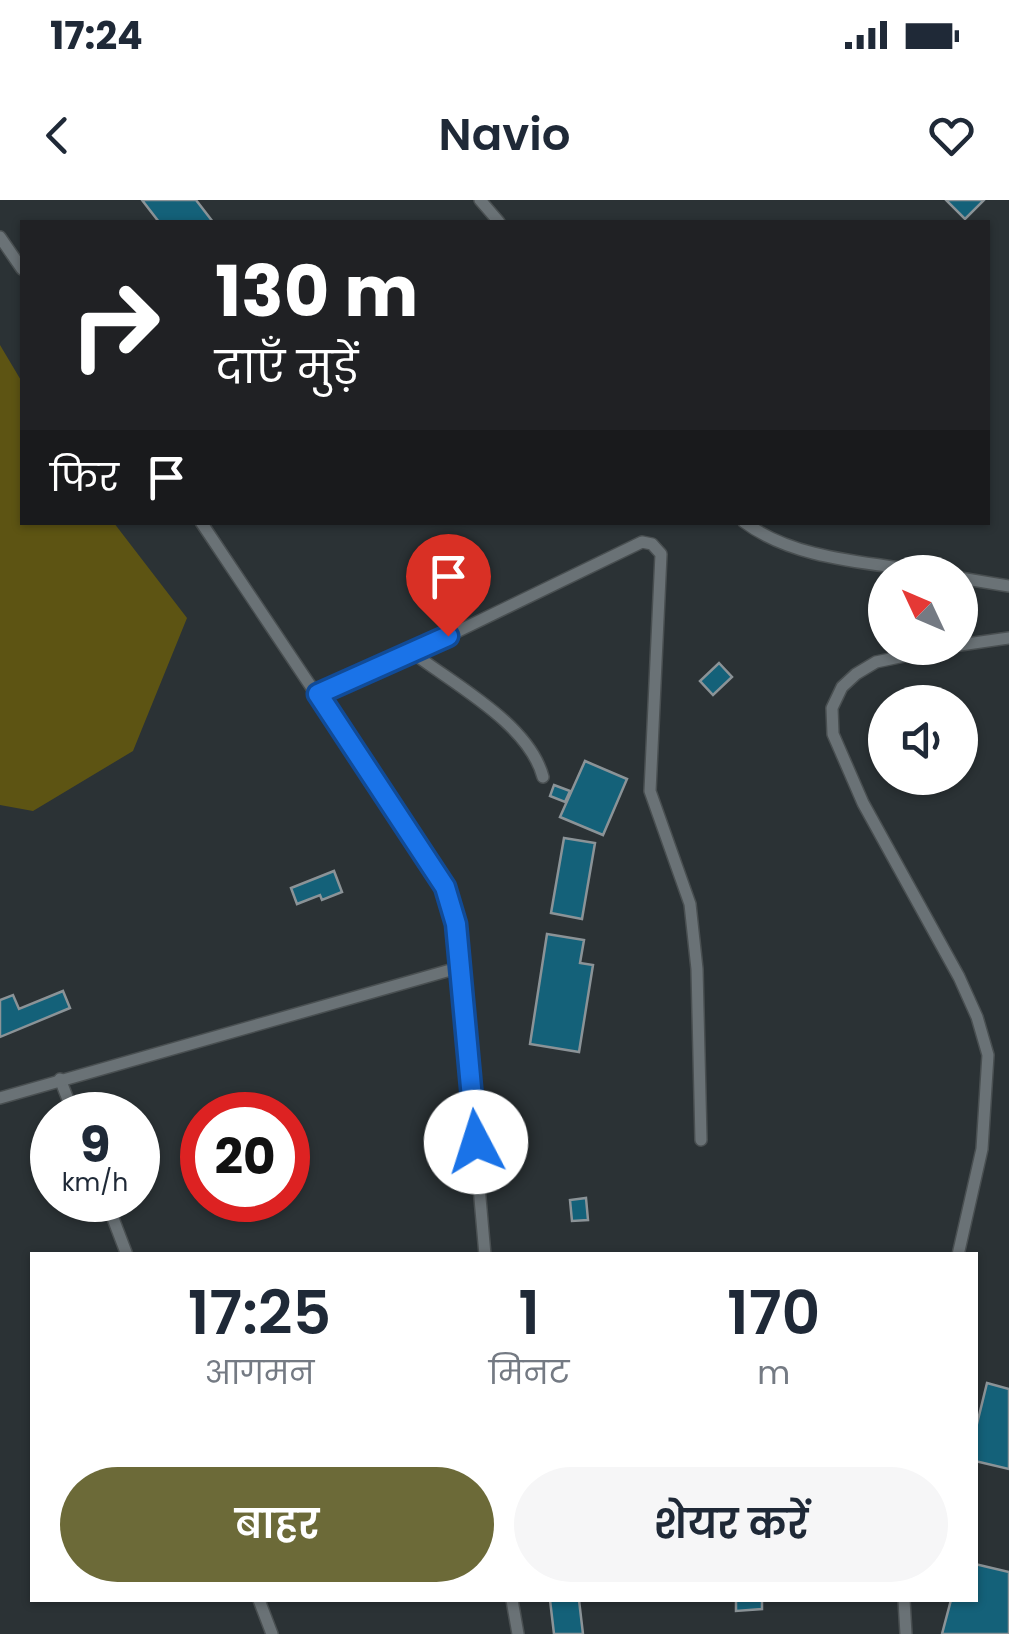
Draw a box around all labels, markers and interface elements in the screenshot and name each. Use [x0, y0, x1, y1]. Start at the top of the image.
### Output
text: 17:24 [50, 9, 143, 62]
text: Navio [439, 103, 570, 166]
icon: back [30, 108, 85, 163]
icon: heart [924, 108, 979, 163]
text: 130 m [215, 242, 418, 341]
icon: right [50, 260, 180, 390]
text: दाएँ मुड़ें [215, 336, 358, 399]
icon: arrive [139, 450, 194, 505]
text: फिर [50, 451, 119, 504]
pin [406, 534, 491, 637]
icon: arrive [421, 549, 476, 604]
north arrow [868, 555, 978, 665]
map controls [868, 555, 978, 795]
button: sound [868, 685, 978, 795]
position arrow [424, 1090, 528, 1194]
speed limit sign: 20 [180, 1092, 310, 1222]
text: 9 [80, 1109, 110, 1180]
text: km/h [62, 1165, 128, 1200]
text: 17:25 [188, 1271, 331, 1355]
text: 1 [518, 1271, 540, 1355]
text: 170 [727, 1271, 820, 1355]
text: आगमन [204, 1350, 314, 1395]
text: मिनट [489, 1350, 569, 1395]
text: m [757, 1350, 790, 1395]
button: बाहर [60, 1467, 494, 1582]
button: शेयर करें [514, 1467, 948, 1582]

